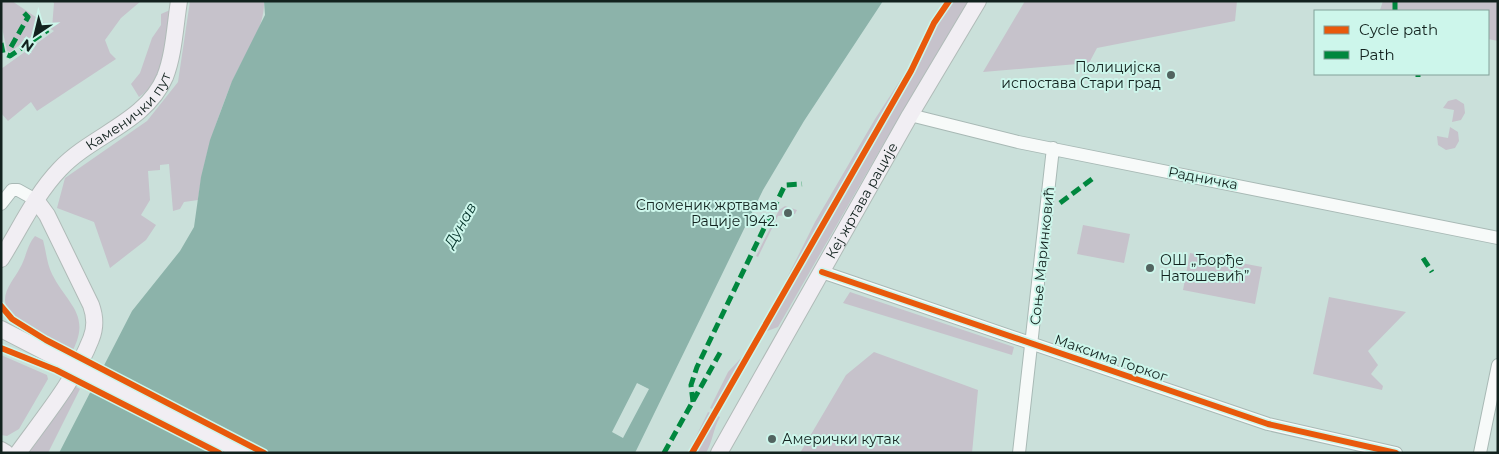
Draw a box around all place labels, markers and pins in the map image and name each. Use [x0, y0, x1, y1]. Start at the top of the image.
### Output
place label: Полицијска испостава Стари град [1001, 58, 1161, 92]
marker: Полицијска испостава Стари град [1165, 69, 1177, 81]
place label: Споменик жртвама Рације 1942. [636, 196, 778, 230]
marker: Споменик жртвама Рације 1942. [782, 207, 794, 219]
place label: ОШ „Ђорђе Натошевић” [1160, 251, 1249, 285]
marker: ОШ „Ђорђе Натошевић” [1144, 262, 1156, 274]
place label: Амерички кутак [782, 430, 900, 448]
marker: Амерички кутак [766, 433, 778, 445]

